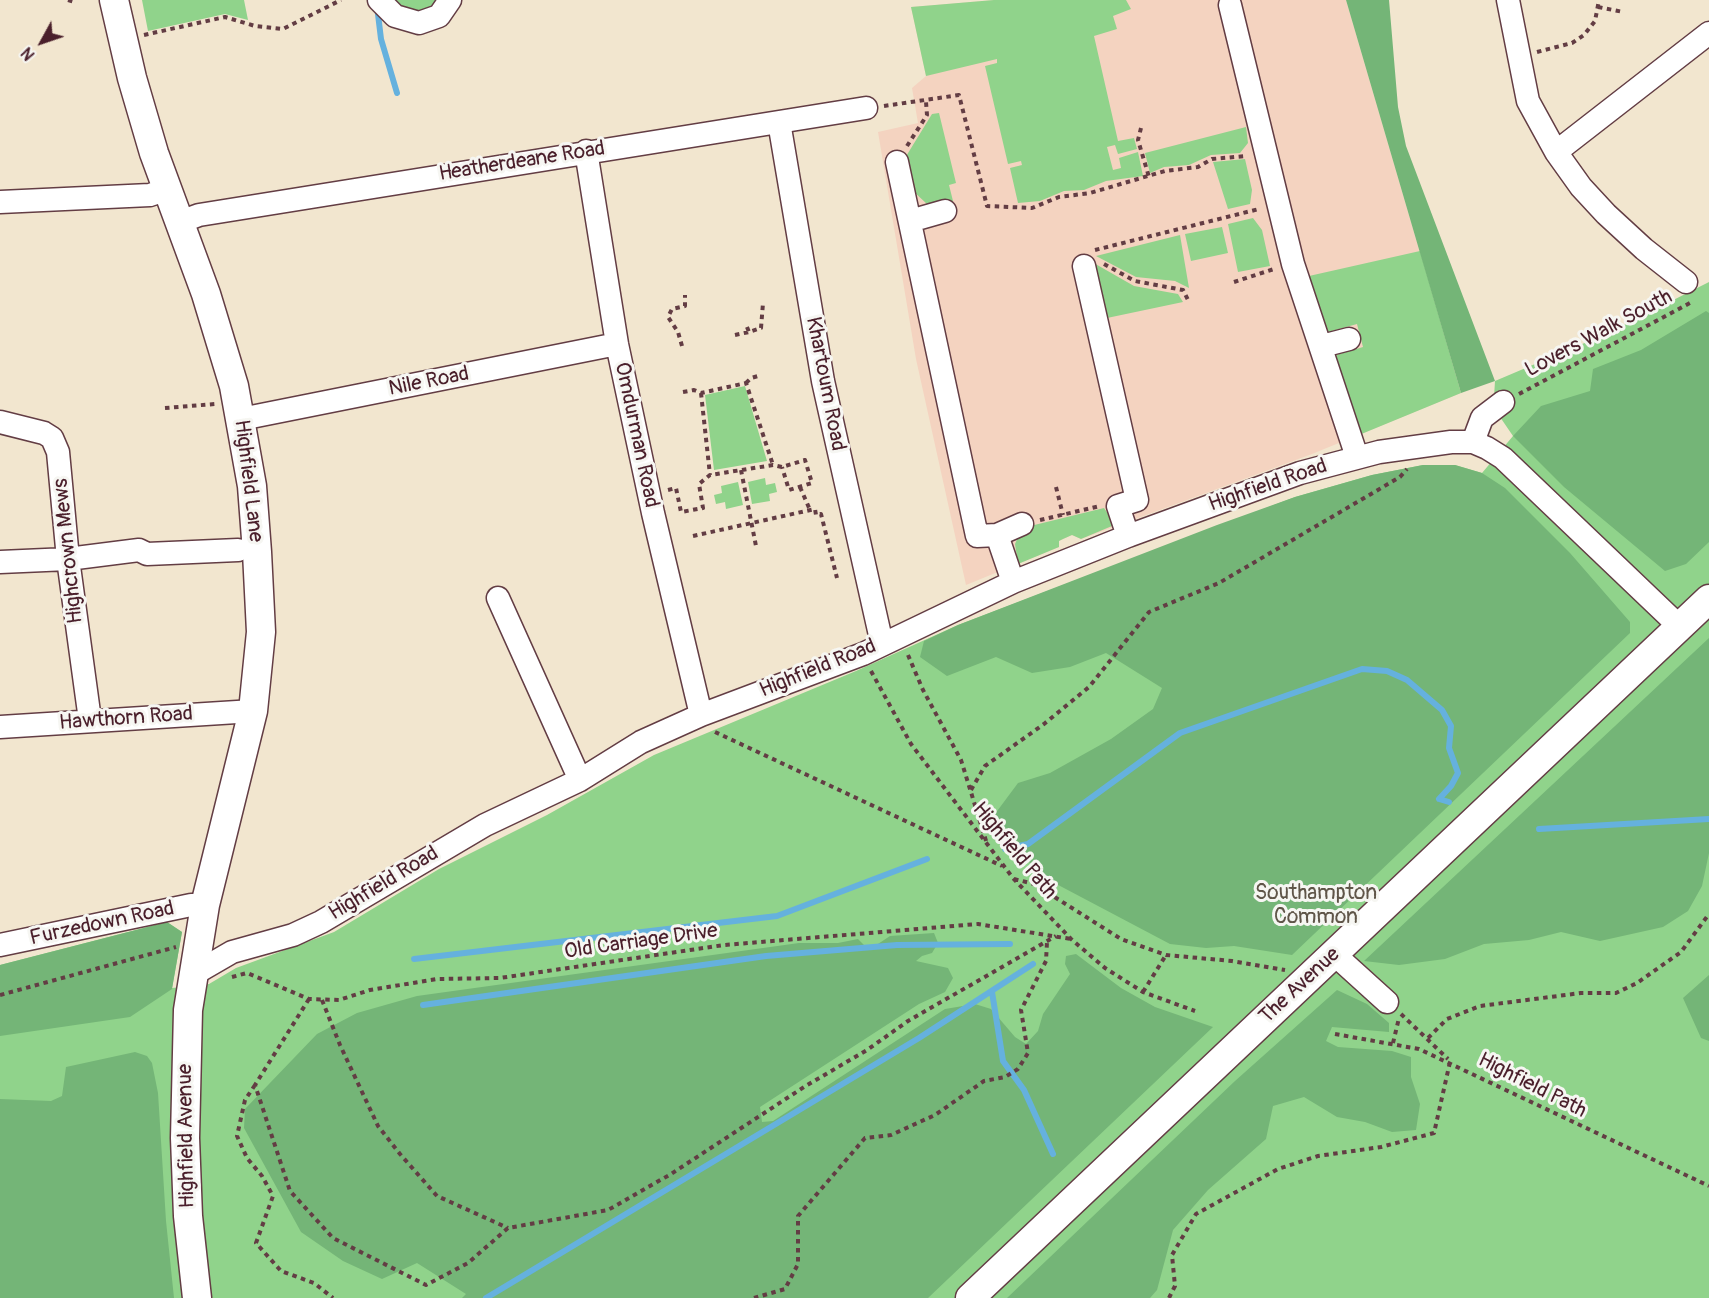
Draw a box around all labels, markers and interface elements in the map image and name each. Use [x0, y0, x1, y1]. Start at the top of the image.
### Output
north arrow [12, 12, 72, 72]
text: N [17, 43, 39, 64]
street label: Heatherdeane Road [437, 136, 607, 188]
street label: Lovers Walk South [1521, 285, 1677, 383]
street label: Khartoum Road [800, 315, 850, 453]
street label: Omdurman Road [608, 360, 664, 510]
street label: Nile Road [387, 362, 471, 402]
street label: Highfield Lane [228, 418, 268, 544]
street label: Highfield Road [1205, 454, 1331, 518]
street label: Highcrown Mews [49, 477, 89, 625]
street label: Highfield Road [756, 634, 880, 704]
street label: Hawthorn Road [58, 702, 194, 736]
street label: Highfield Path [966, 798, 1062, 904]
street label: Highfield Road [325, 841, 443, 927]
park label: Southampton Common [1255, 881, 1377, 931]
street label: Furzedown Road [27, 896, 177, 952]
street label: Old Carriage Drive [563, 919, 719, 965]
street label: The Avenue [1254, 942, 1346, 1030]
street label: Highfield Path [1474, 1048, 1590, 1124]
street label: Highfield Avenue [173, 1063, 201, 1209]

